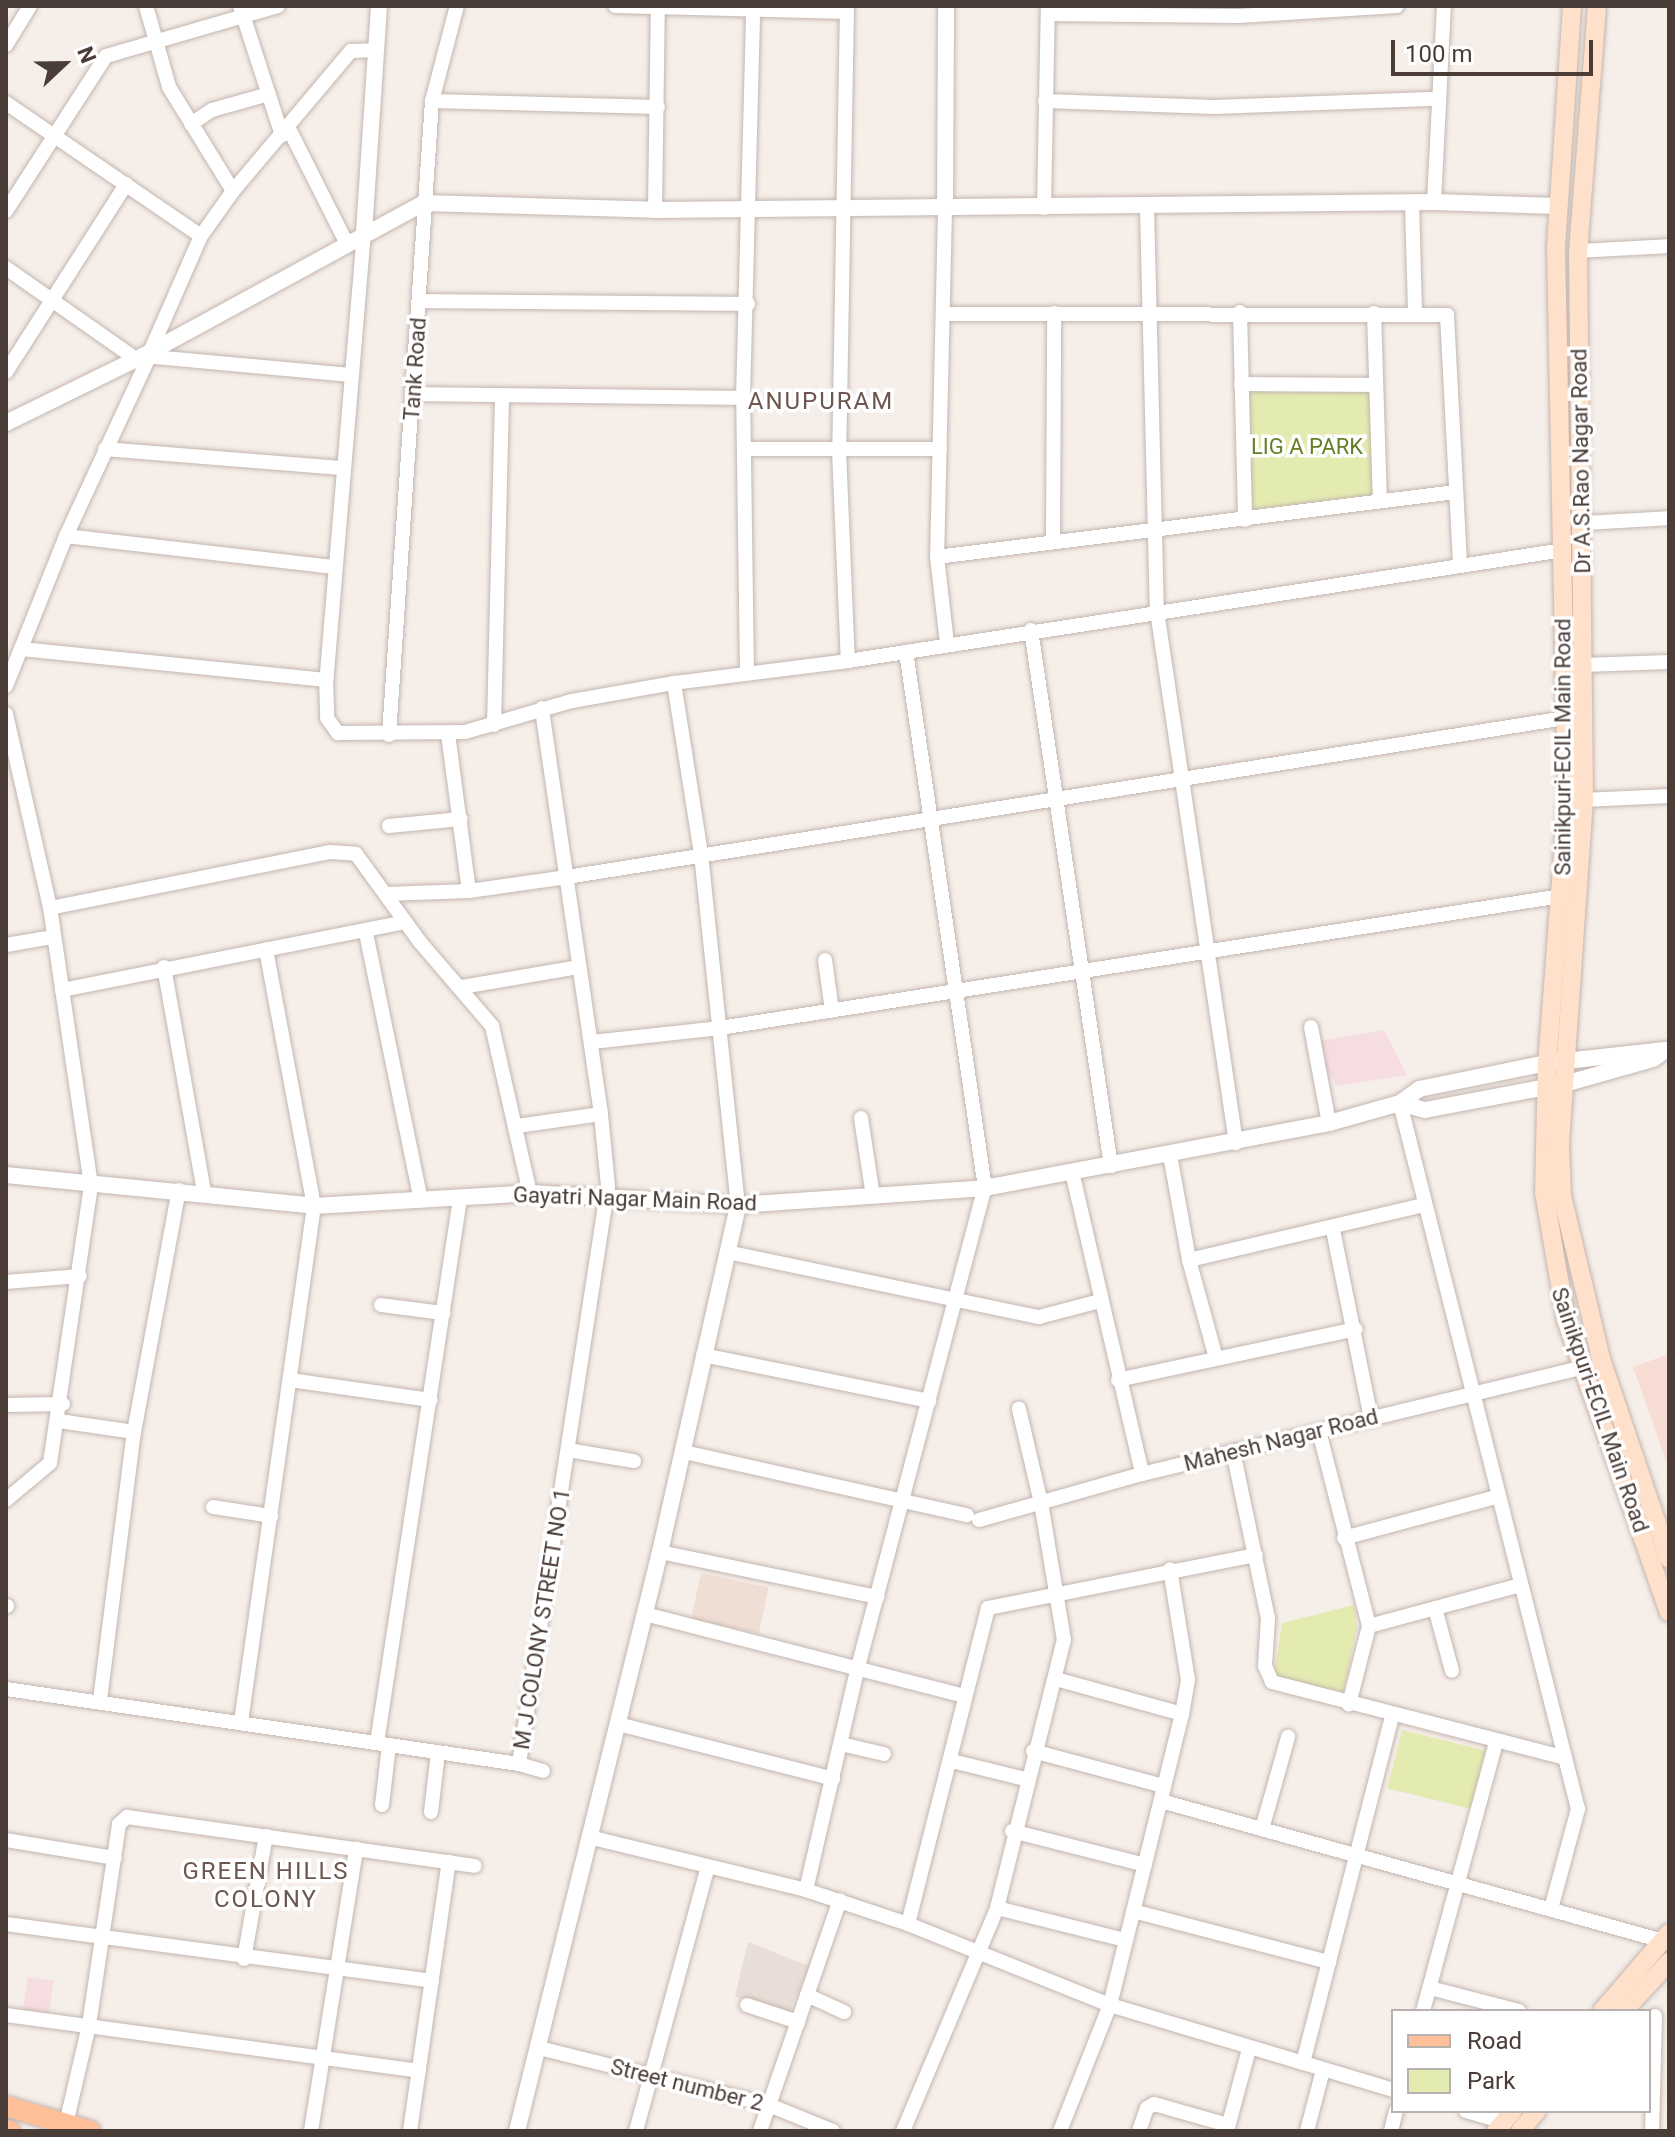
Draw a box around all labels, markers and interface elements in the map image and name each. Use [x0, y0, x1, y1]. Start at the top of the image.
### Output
north arrow [24, 24, 104, 104]
scale bar [1395, 24, 1597, 74]
text: 100 m [1405, 40, 1472, 68]
text: N [72, 43, 101, 67]
street label: Tank Road [398, 317, 432, 421]
street label: Dr A.S.Rao Nagar Road [1566, 348, 1596, 574]
district label: ANUPURAM [748, 388, 894, 416]
park label: LIG A PARK [1251, 434, 1363, 460]
street label: Sainikpuri-ECIL Main Road [1550, 618, 1576, 876]
street label: Gayatri Nagar Main Road [513, 1182, 757, 1216]
street label: Sainikpuri-ECIL Main Road [1546, 1284, 1654, 1536]
street label: Mahesh Nagar Road [1181, 1403, 1381, 1477]
street label: M J COLONY STREET NO 1 [508, 1486, 576, 1752]
district label: GREEN HILLS COLONY [182, 1858, 350, 1914]
legend [1391, 2009, 1651, 2113]
text: Road [1467, 2027, 1522, 2055]
street label: Street number 2 [608, 2053, 766, 2117]
text: Park [1467, 2067, 1515, 2095]

